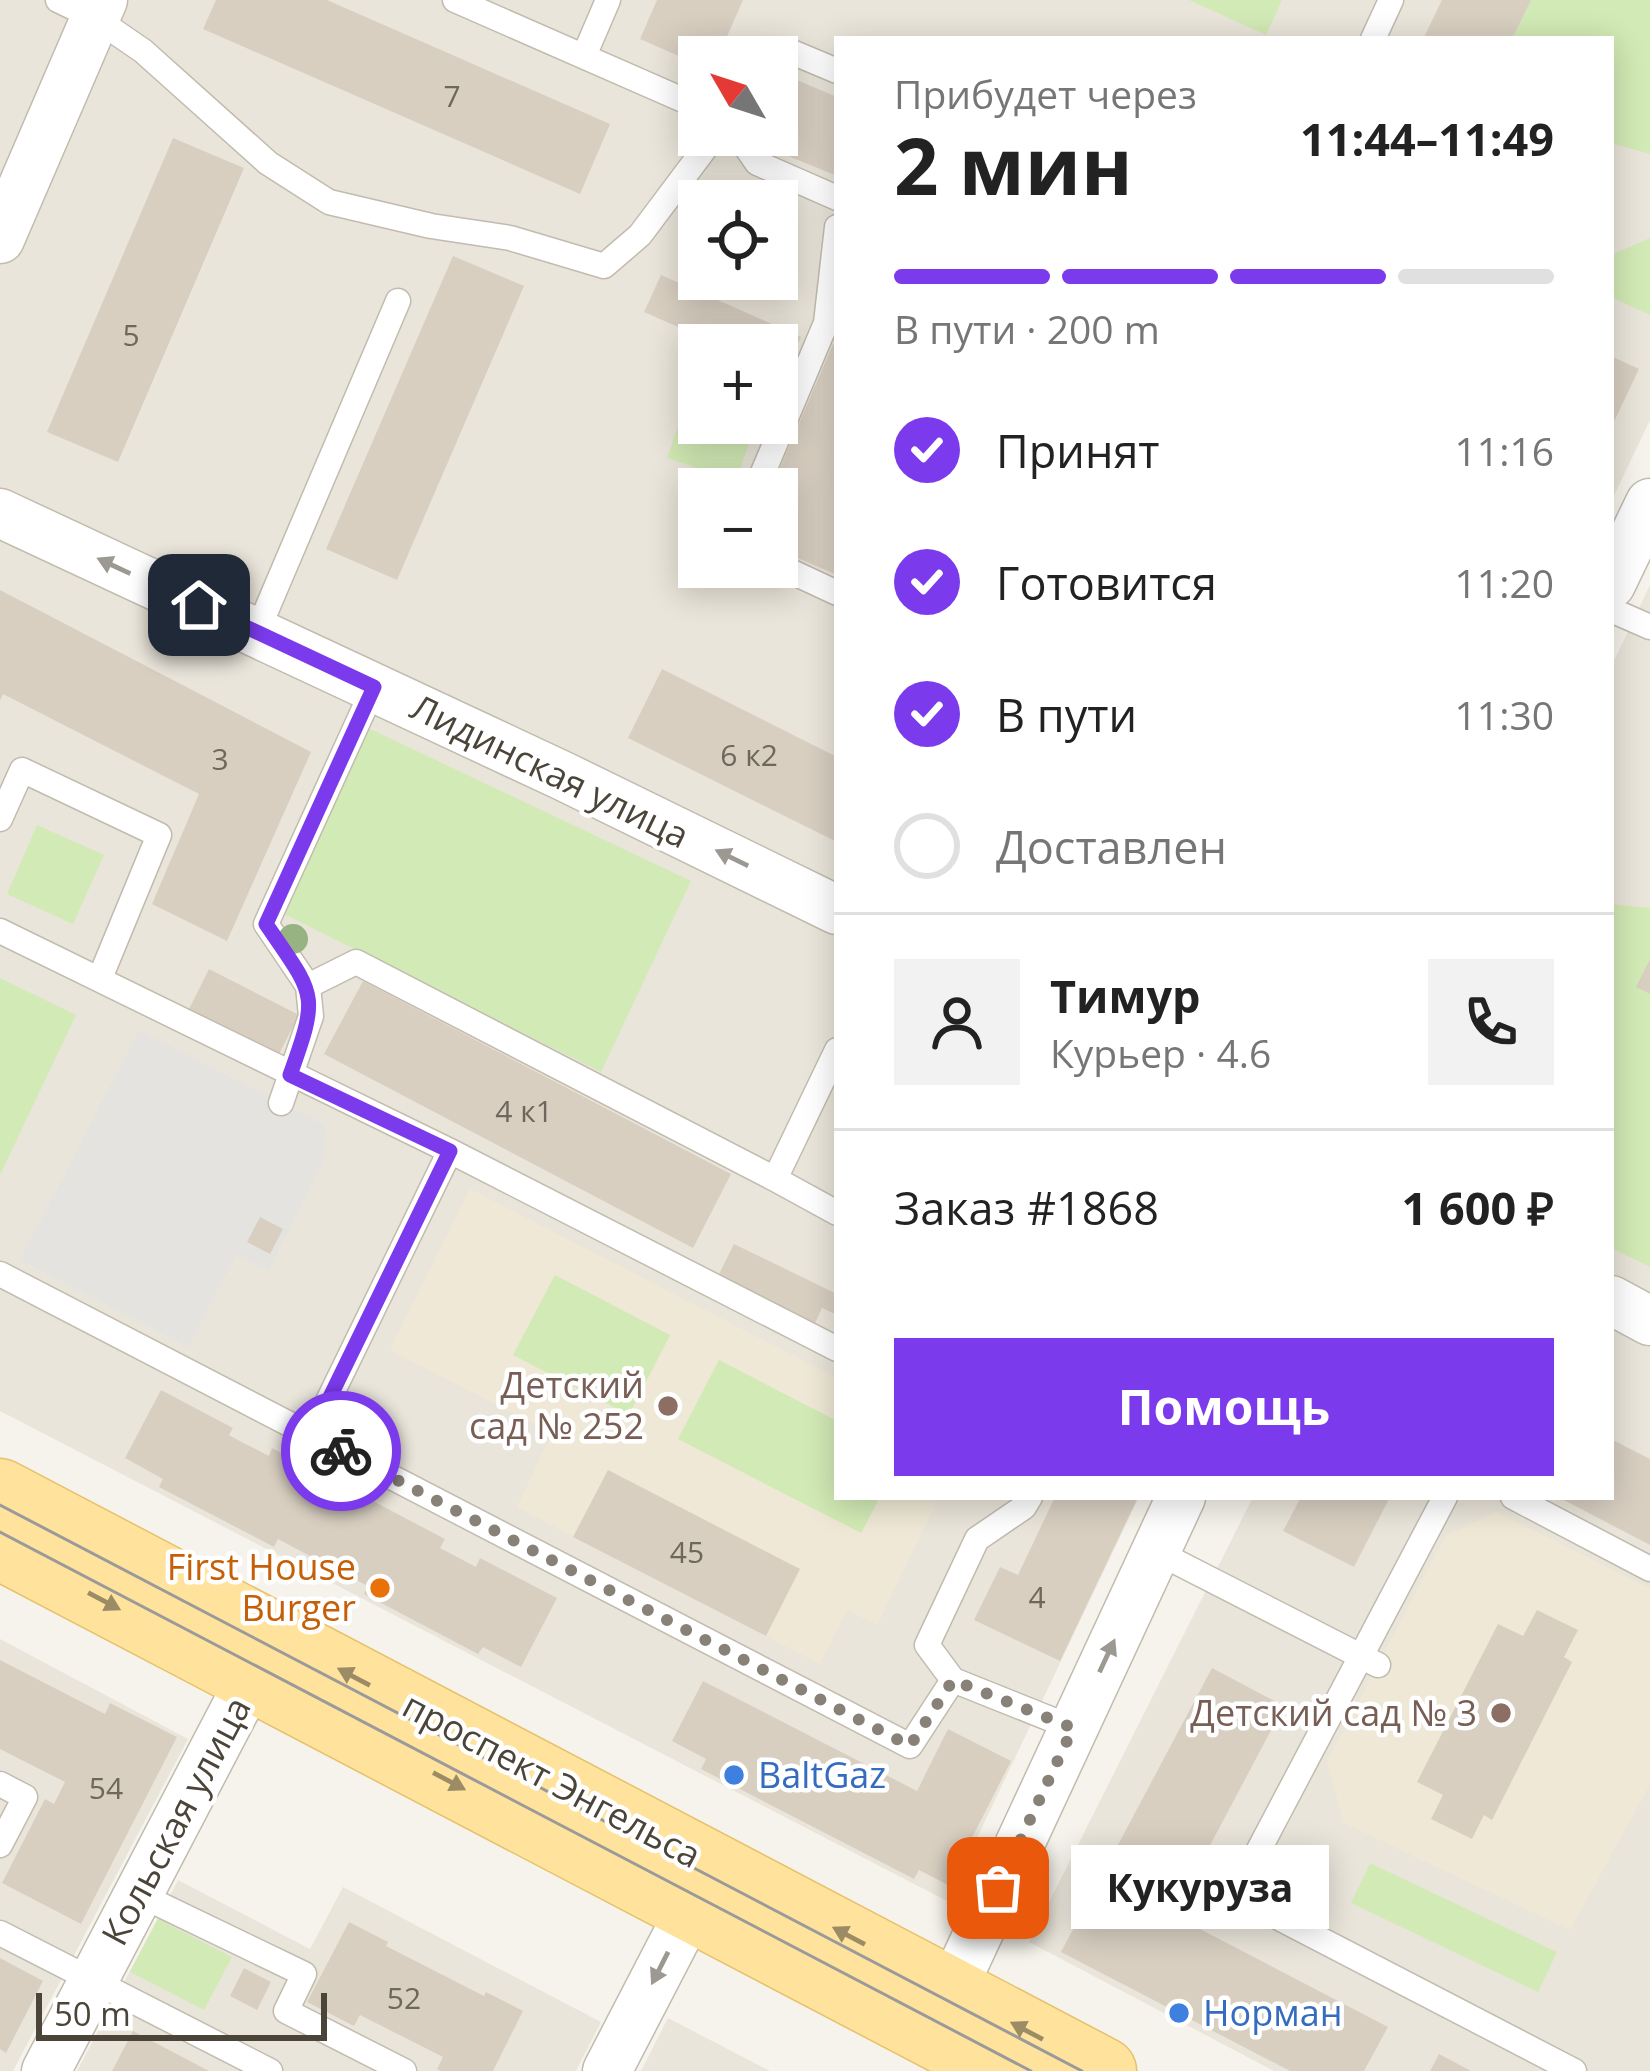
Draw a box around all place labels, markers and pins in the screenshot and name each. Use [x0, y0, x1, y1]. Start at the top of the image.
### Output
pin [148, 554, 250, 656]
place label: Детский сад № 252 [469, 1360, 644, 1450]
marker: Детский сад № 252 [655, 1393, 681, 1419]
place label: First House Burger [167, 1542, 356, 1632]
marker: First House Burger [367, 1575, 393, 1601]
place label: Детский сад № 3 [1190, 1688, 1477, 1737]
marker: Детский сад № 3 [1488, 1700, 1514, 1726]
place label: BaltGaz [758, 1750, 886, 1799]
marker: BaltGaz [721, 1762, 747, 1788]
pin [947, 1837, 1049, 1939]
callout: Кукуруза [1070, 1846, 1328, 1930]
place label: Норман [1203, 1988, 1342, 2037]
marker: Норман [1166, 2000, 1192, 2026]

